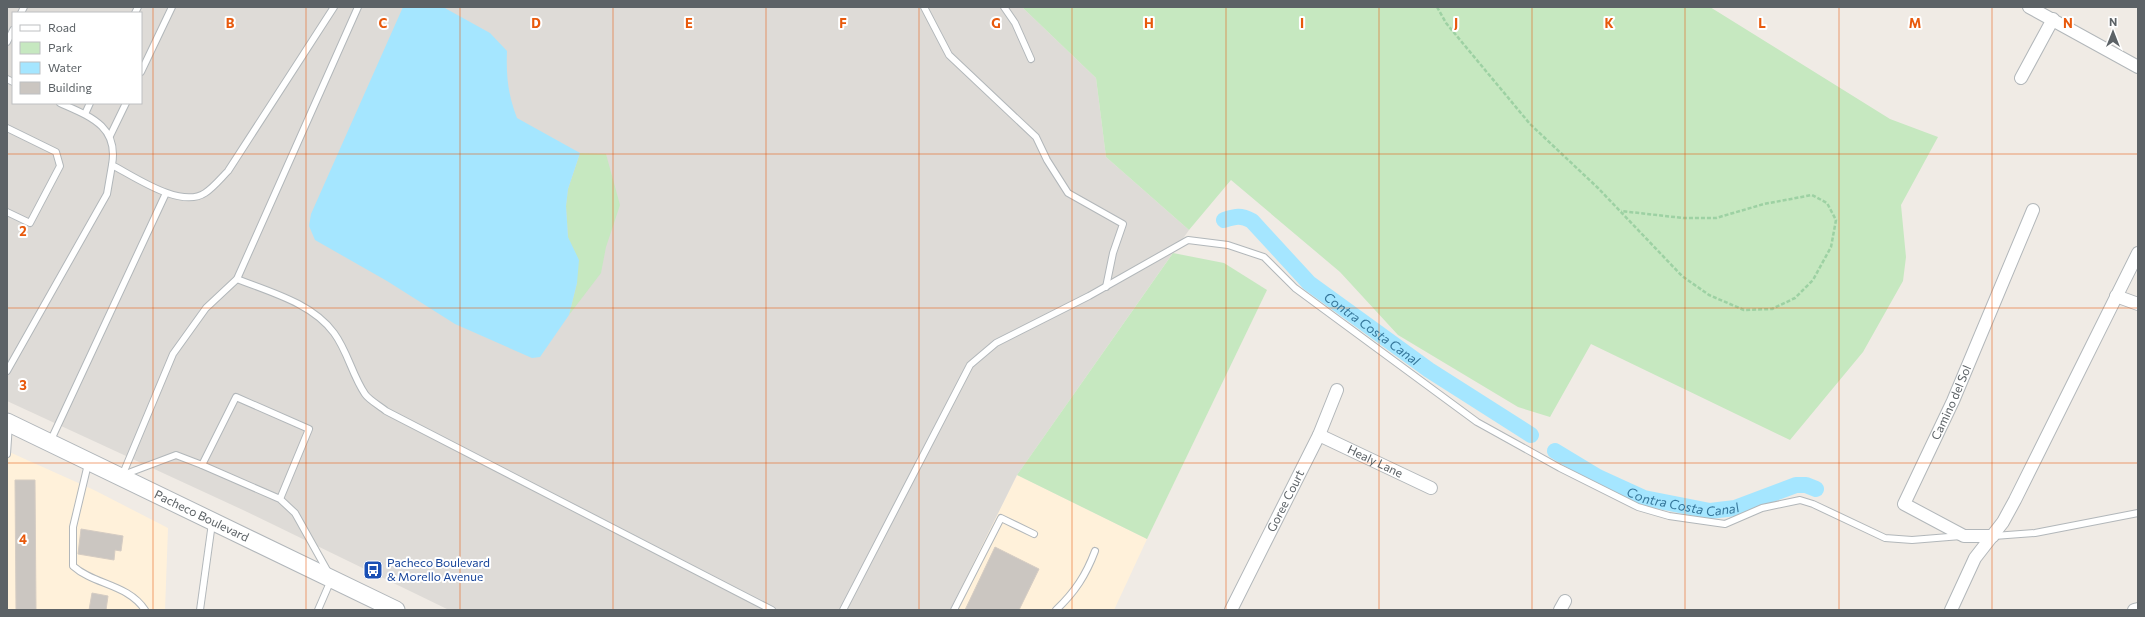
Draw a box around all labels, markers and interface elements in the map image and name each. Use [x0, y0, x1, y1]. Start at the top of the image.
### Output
legend [12, 12, 142, 104]
north arrow [2093, 12, 2133, 52]
text: B [226, 15, 235, 31]
text: C [379, 15, 388, 31]
text: D [531, 15, 541, 31]
text: E [685, 15, 693, 31]
text: F [839, 15, 847, 31]
text: G [991, 15, 1001, 31]
text: H [1144, 15, 1154, 31]
text: I [1300, 15, 1304, 31]
text: J [1454, 15, 1458, 31]
text: K [1604, 15, 1614, 31]
text: L [1758, 15, 1766, 31]
text: M [1909, 15, 1921, 31]
text: N [2063, 15, 2073, 31]
text: N [2109, 15, 2117, 28]
text: Road [48, 20, 76, 34]
text: Park [48, 40, 74, 54]
text: Water [48, 60, 82, 74]
text: Building [48, 80, 92, 94]
text: 2 [19, 223, 27, 239]
water label: Contra Costa Canal [1321, 289, 1423, 369]
street label: Camino del Sol [1928, 363, 1973, 442]
text: 3 [19, 377, 27, 393]
street label: Healy Lane [1346, 442, 1405, 480]
street label: Goree Court [1264, 467, 1306, 534]
water label: Contra Costa Canal [1624, 483, 1742, 519]
street label: Pacheco Boulevard [152, 486, 251, 544]
text: 4 [19, 531, 27, 547]
place label: Pacheco Boulevard & Morello Avenue [387, 555, 490, 583]
bus stop icon: Pacheco Boulevard & Morello Avenue [362, 559, 384, 581]

